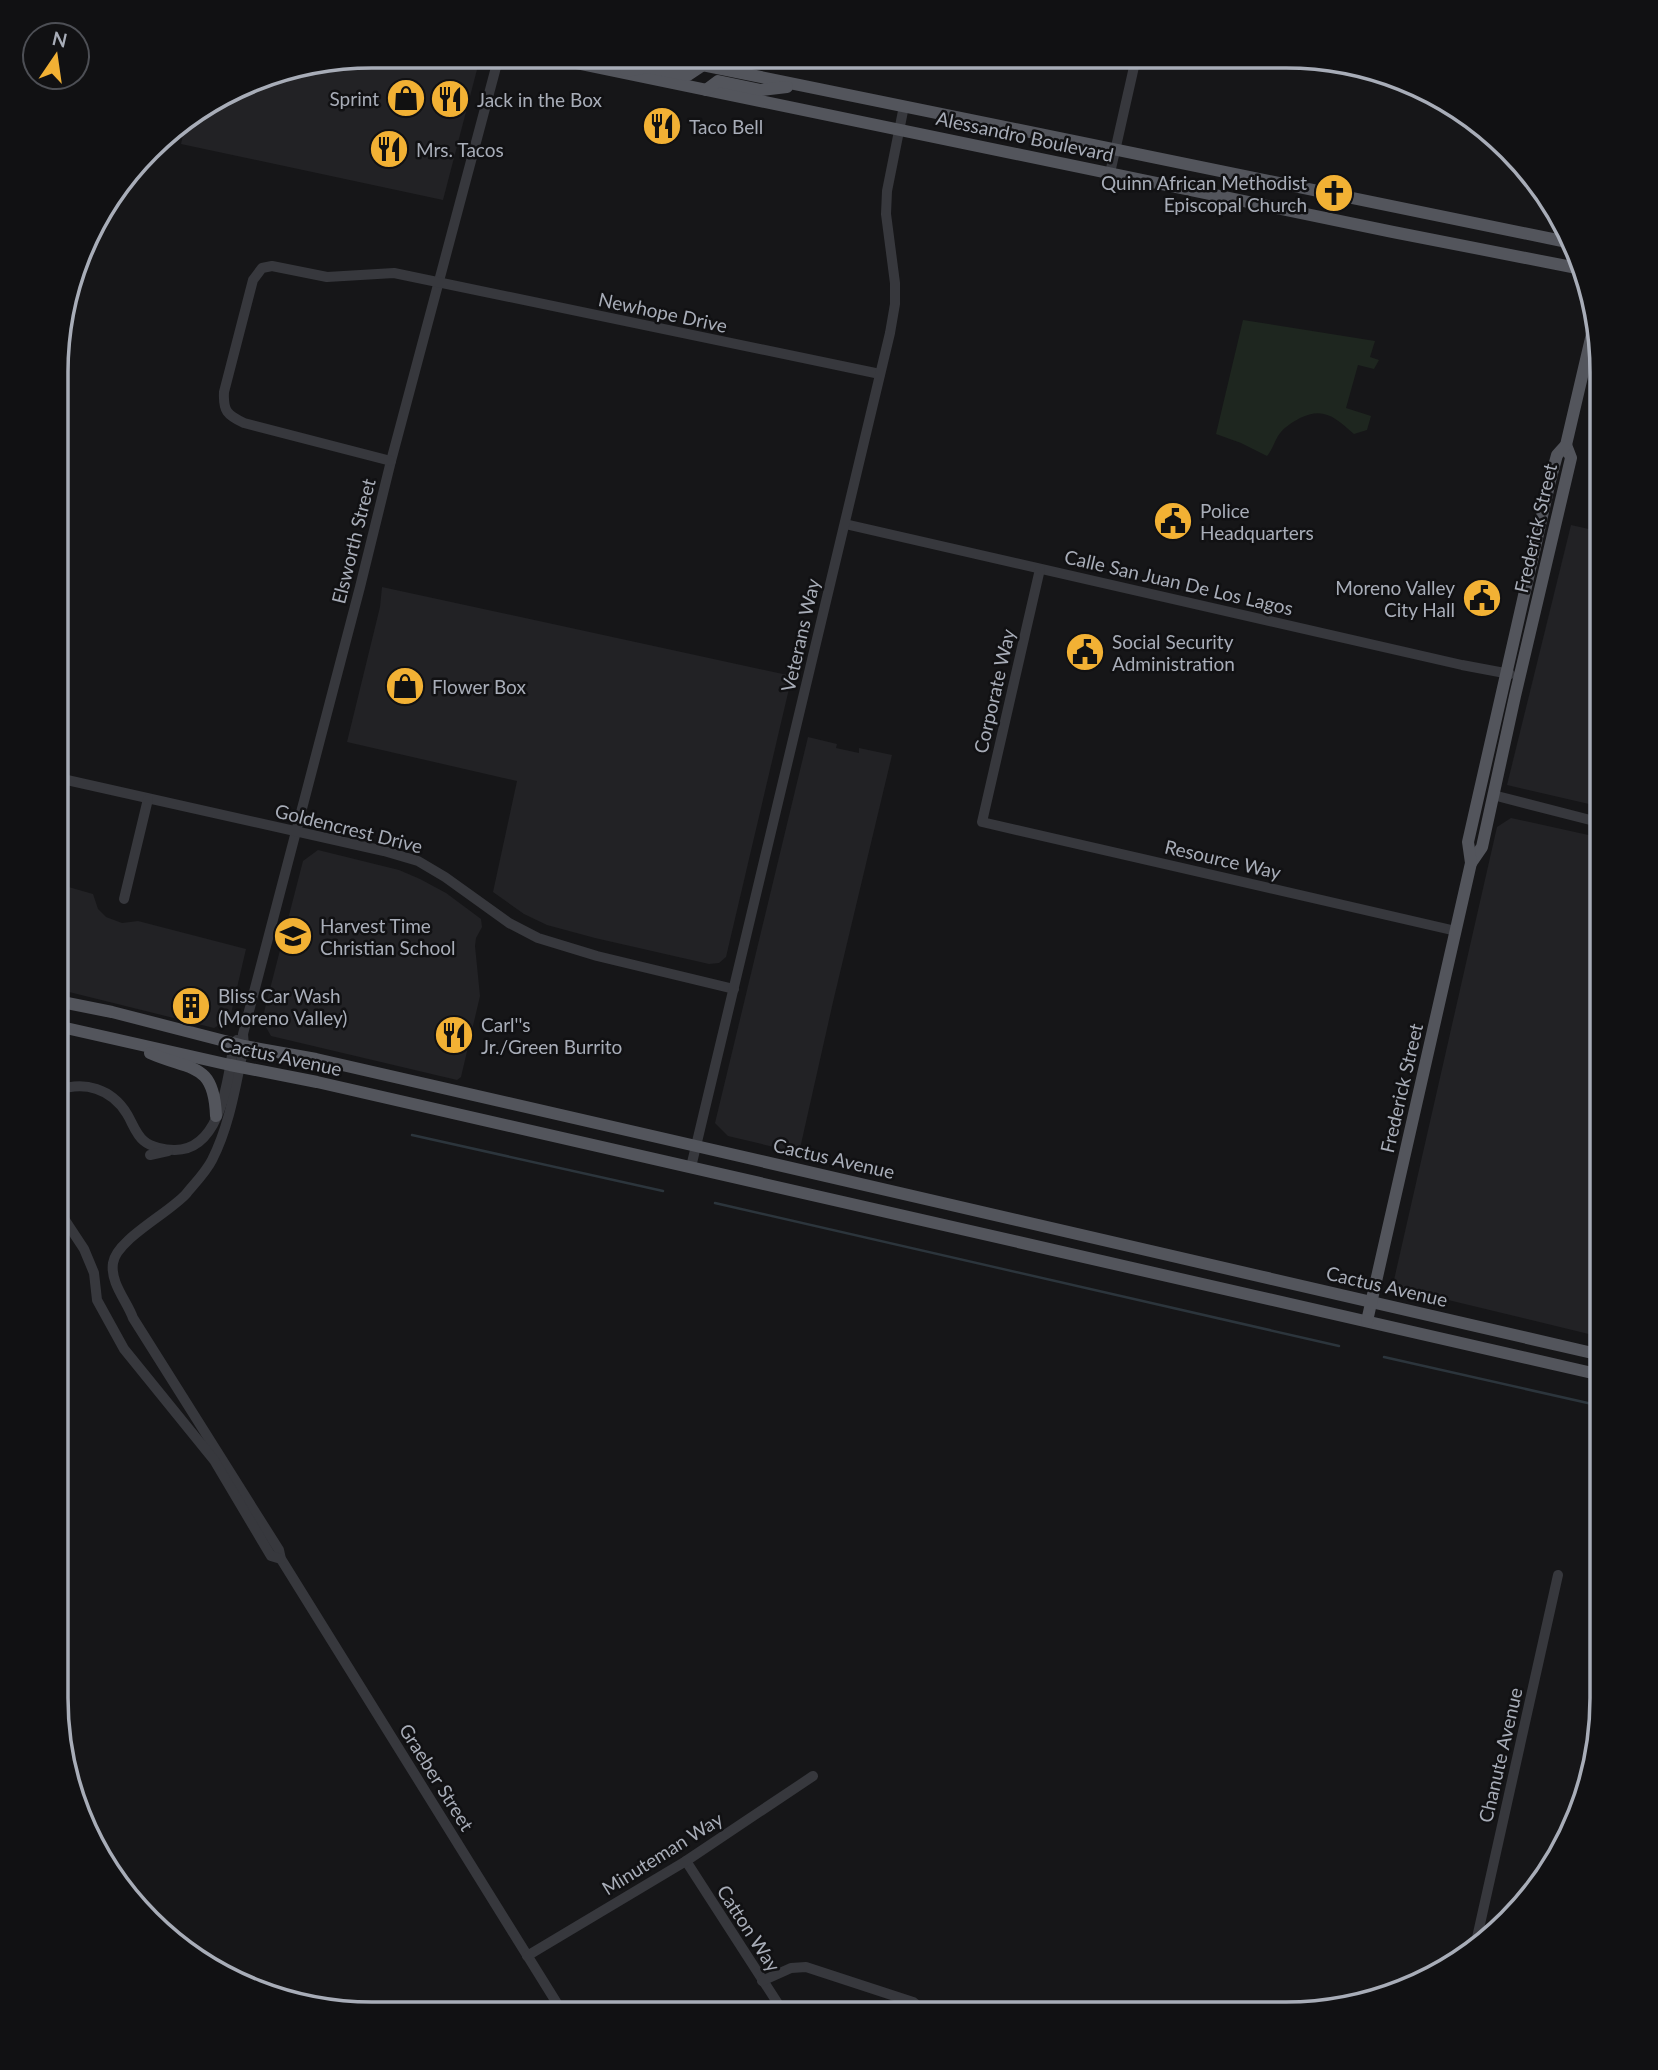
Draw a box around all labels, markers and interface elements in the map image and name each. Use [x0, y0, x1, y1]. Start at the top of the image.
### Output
north arrow [21, 21, 91, 91]
text: N [50, 26, 70, 52]
shop icon: Sprint [385, 77, 427, 119]
restaurant icon: Jack in the Box [429, 78, 471, 120]
place label: Sprint [329, 87, 379, 110]
place label: Jack in the Box [477, 88, 603, 111]
restaurant icon: Taco Bell [641, 105, 683, 147]
street label: Alessandro Boulevard [934, 106, 1116, 166]
place label: Taco Bell [689, 115, 763, 138]
restaurant icon: Mrs. Tacos [368, 128, 410, 170]
place label: Mrs. Tacos [416, 138, 504, 161]
place label: Quinn African Methodist Episcopal Church [1101, 171, 1307, 216]
church icon: Quinn African Methodist Episcopal Church [1313, 172, 1355, 214]
street label: Newhope Drive [596, 287, 730, 337]
street label: Frederick Street [1509, 461, 1561, 595]
street label: Elsworth Street [326, 476, 380, 606]
place label: Police Headquarters [1200, 499, 1314, 544]
public building icon: Police Headquarters [1152, 500, 1194, 542]
street label: Calle San Juan De Los Lagos [1062, 544, 1296, 620]
street label: Veterans Way [776, 576, 824, 694]
place label: Moreno Valley City Hall [1335, 576, 1455, 621]
public building icon: Moreno Valley City Hall [1461, 577, 1503, 619]
street label: Corporate Way [969, 626, 1020, 755]
place label: Social Security Administration [1112, 630, 1235, 675]
public building icon: Social Security Administration [1064, 631, 1106, 673]
shop icon: Flower Box [384, 665, 426, 707]
place label: Flower Box [432, 675, 526, 698]
street label: Goldencrest Drive [273, 799, 425, 857]
street label: Resource Way [1163, 834, 1284, 884]
place label: Harvest Time Christian School [320, 914, 456, 959]
school or university icon: Harvest Time Christian School [272, 915, 314, 957]
place label: Bliss Car Wash (Moreno Valley) [218, 984, 347, 1029]
building icon: Bliss Car Wash (Moreno Valley) [170, 985, 212, 1027]
place label: Carl''s Jr./Green Burrito [481, 1013, 622, 1058]
restaurant icon: Carl''s Jr./Green Burrito [433, 1014, 475, 1056]
street label: Frederick Street [1375, 1021, 1427, 1155]
street label: Cactus Avenue [218, 1032, 344, 1080]
street label: Cactus Avenue [771, 1133, 897, 1183]
street label: Cactus Avenue [1324, 1261, 1450, 1311]
street label: Chanute Avenue [1473, 1685, 1527, 1825]
street label: Graeber Street [395, 1719, 479, 1835]
street label: Minuteman Way [597, 1807, 727, 1899]
street label: Catton Way [713, 1880, 786, 1976]

